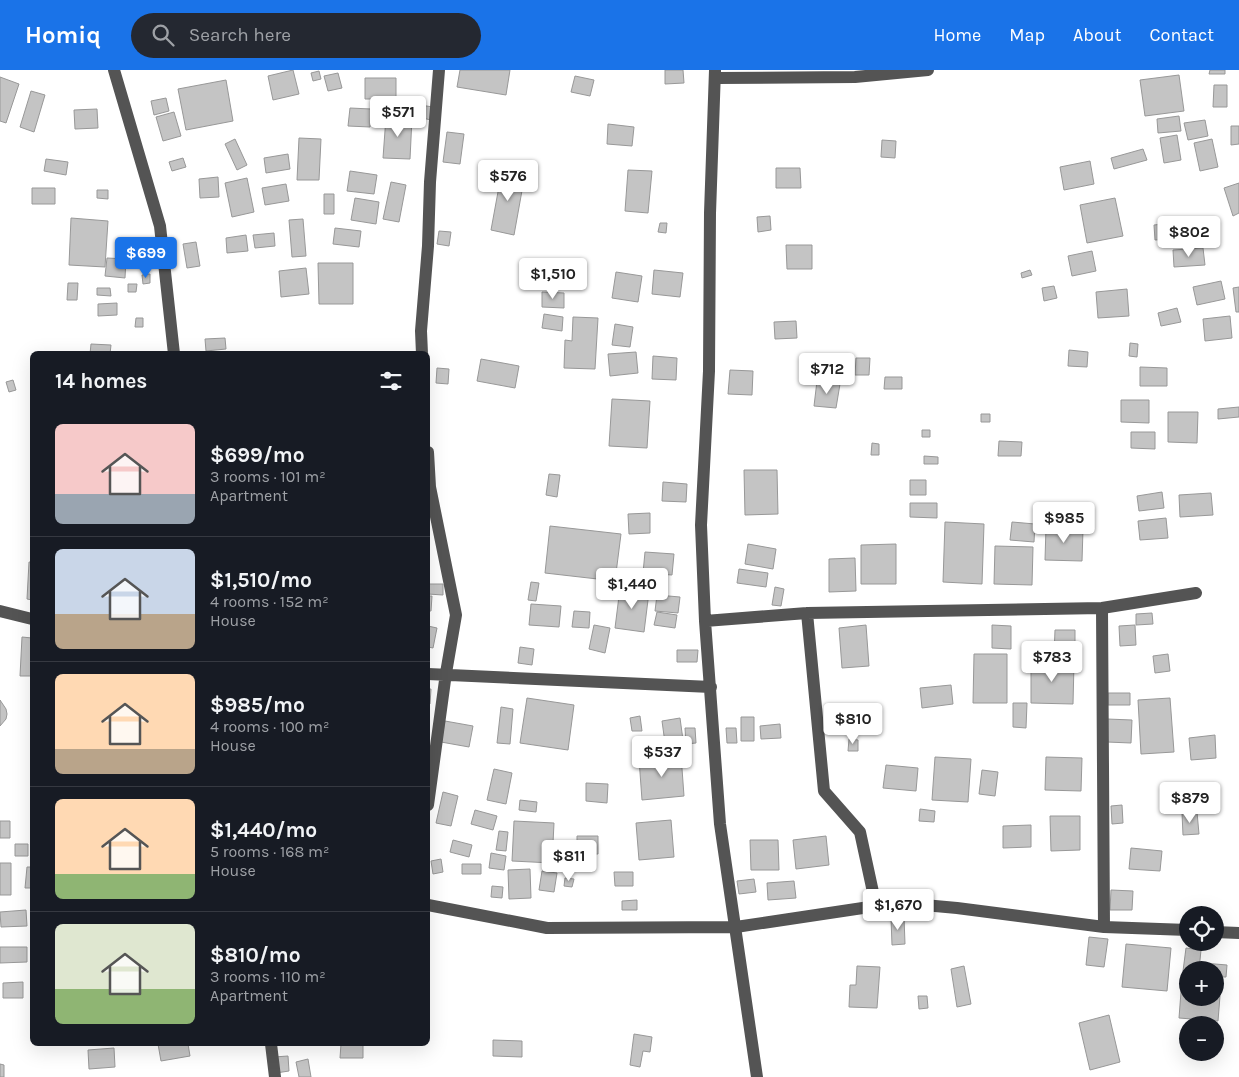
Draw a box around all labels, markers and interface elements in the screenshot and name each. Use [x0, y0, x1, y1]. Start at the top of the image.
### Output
search box [131, 13, 481, 58]
text: Homiq [25, 21, 101, 49]
icon: search [149, 21, 177, 49]
text: Search here [189, 24, 291, 46]
text: Home [933, 24, 981, 46]
text: Map [1009, 24, 1045, 46]
text: About [1073, 24, 1122, 46]
text: Contact [1150, 24, 1214, 46]
pin: $571 [368, 96, 428, 138]
text: $571 [381, 102, 415, 121]
pin: $576 [478, 160, 538, 202]
text: $576 [489, 166, 527, 185]
pin: $802 [1159, 216, 1219, 258]
text: $802 [1168, 222, 1210, 241]
pin: $699 [116, 236, 176, 279]
text: $699 [126, 243, 166, 262]
pin: $1,510 [512, 258, 594, 300]
text: $1,510 [530, 264, 576, 283]
pin: $712 [797, 352, 857, 395]
text: $712 [810, 359, 844, 378]
icon: filters [377, 367, 405, 395]
text: 14 homes [55, 369, 147, 393]
text: $699/mo [210, 443, 305, 467]
icon: home [95, 444, 155, 504]
text: 3 rooms · 101 m² [210, 467, 326, 486]
text: Apartment [210, 486, 288, 505]
pin: $985 [1034, 502, 1094, 544]
text: $985 [1044, 508, 1084, 527]
text: $1,510/mo [210, 568, 312, 592]
pin: $1,440 [591, 568, 673, 610]
icon: home [95, 569, 155, 629]
text: $1,440 [607, 574, 657, 593]
text: 4 rooms · 152 m² [210, 592, 329, 611]
text: House [210, 611, 256, 630]
pin: $783 [1022, 640, 1082, 683]
text: $783 [1032, 647, 1072, 666]
text: $985/mo [210, 693, 305, 717]
icon: home [95, 694, 155, 754]
pin: $810 [823, 702, 883, 745]
text: $810 [834, 709, 872, 728]
text: 4 rooms · 100 m² [210, 717, 329, 736]
text: House [210, 736, 256, 755]
pin: $537 [632, 736, 692, 778]
text: $537 [643, 742, 681, 761]
pin: $879 [1160, 782, 1220, 824]
text: $879 [1170, 788, 1210, 807]
text: $1,440/mo [210, 818, 317, 842]
icon: home [95, 819, 155, 879]
pin: $811 [539, 840, 599, 882]
text: 5 rooms · 168 m² [210, 842, 329, 861]
text: $811 [553, 846, 585, 865]
text: House [210, 861, 256, 880]
pin: $1,670 [857, 888, 939, 931]
text: $1,670 [874, 895, 922, 914]
map controls [1179, 906, 1224, 1061]
button: locate [1179, 906, 1224, 951]
text: $810/mo [210, 943, 301, 967]
icon: home [95, 944, 155, 1004]
button: + [1179, 961, 1224, 1006]
text: 3 rooms · 110 m² [210, 967, 326, 986]
text: Apartment [210, 986, 288, 1005]
button: − [1179, 1016, 1224, 1061]

